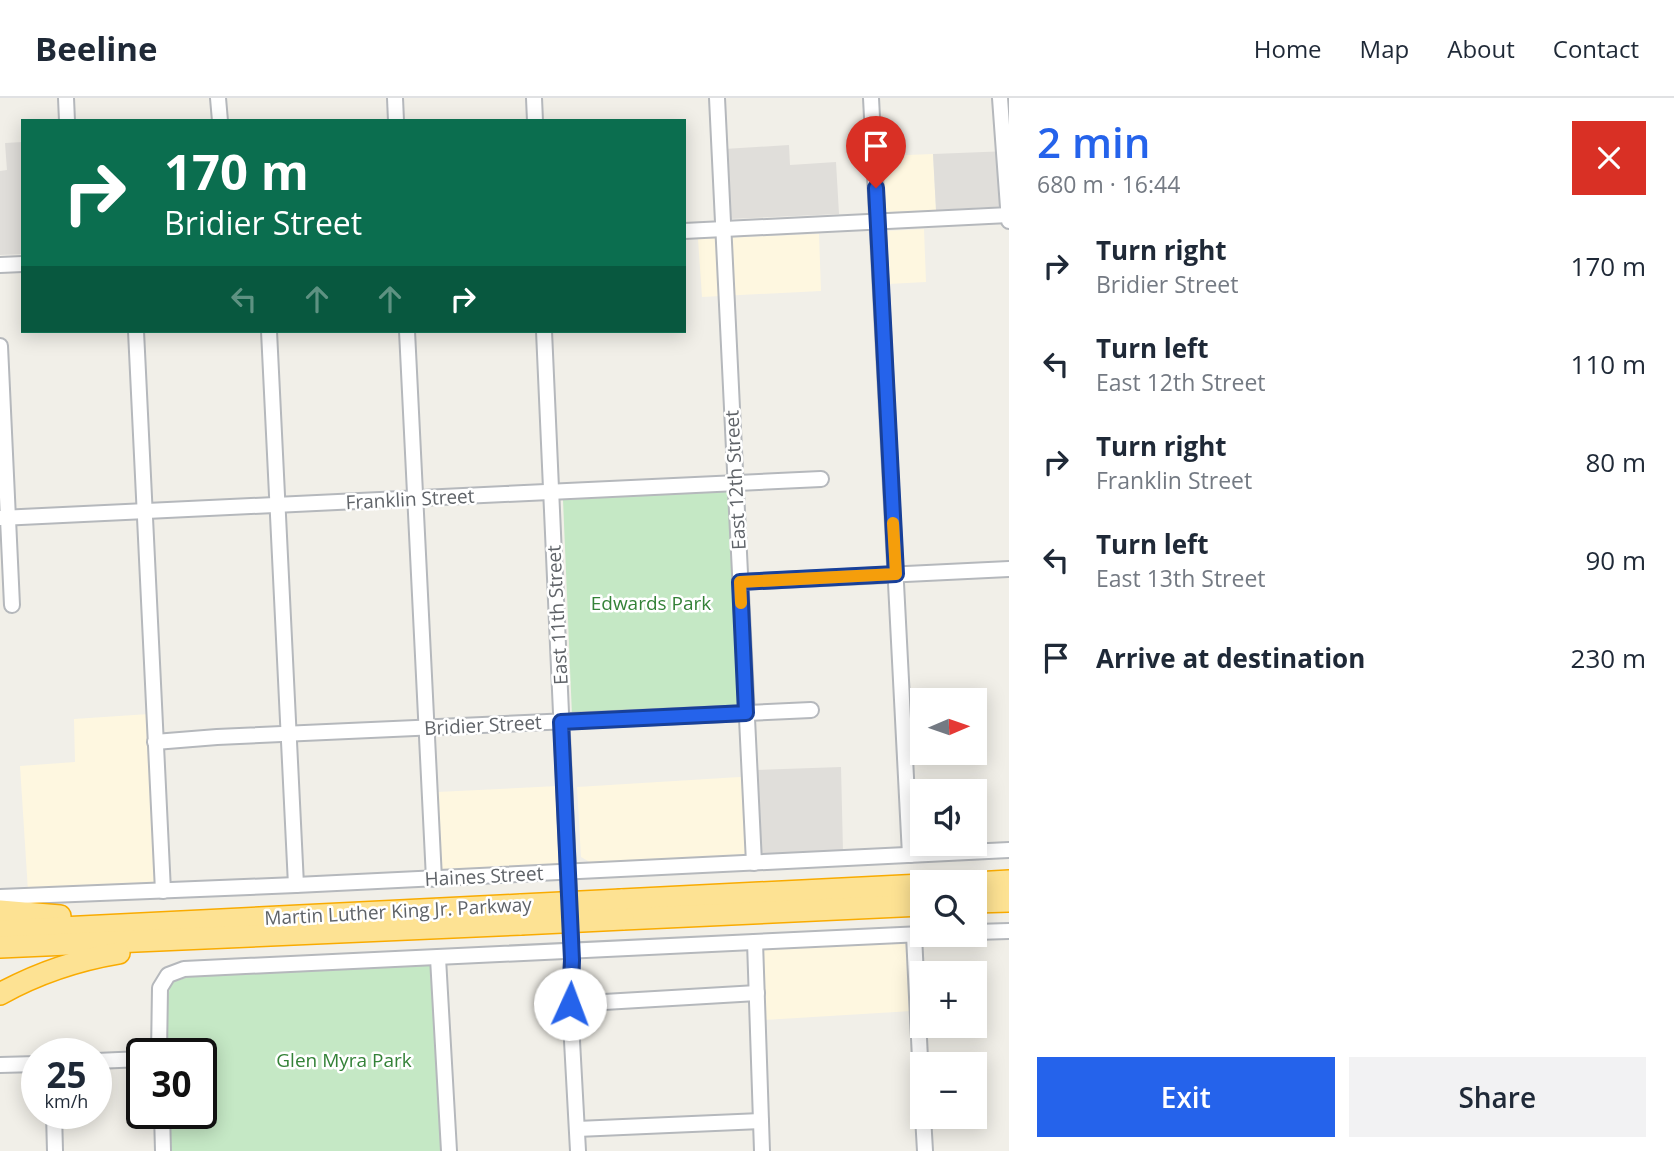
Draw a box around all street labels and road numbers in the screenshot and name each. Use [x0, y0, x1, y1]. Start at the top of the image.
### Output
street label: East 12th Street [718, 409, 752, 551]
street label: Franklin Street [345, 483, 475, 515]
street label: East 11th Street [540, 544, 574, 686]
street label: Bridier Street [424, 709, 543, 741]
street label: Haines Street [424, 860, 544, 892]
street label: Martin Luther King Jr. Parkway [264, 891, 533, 931]

